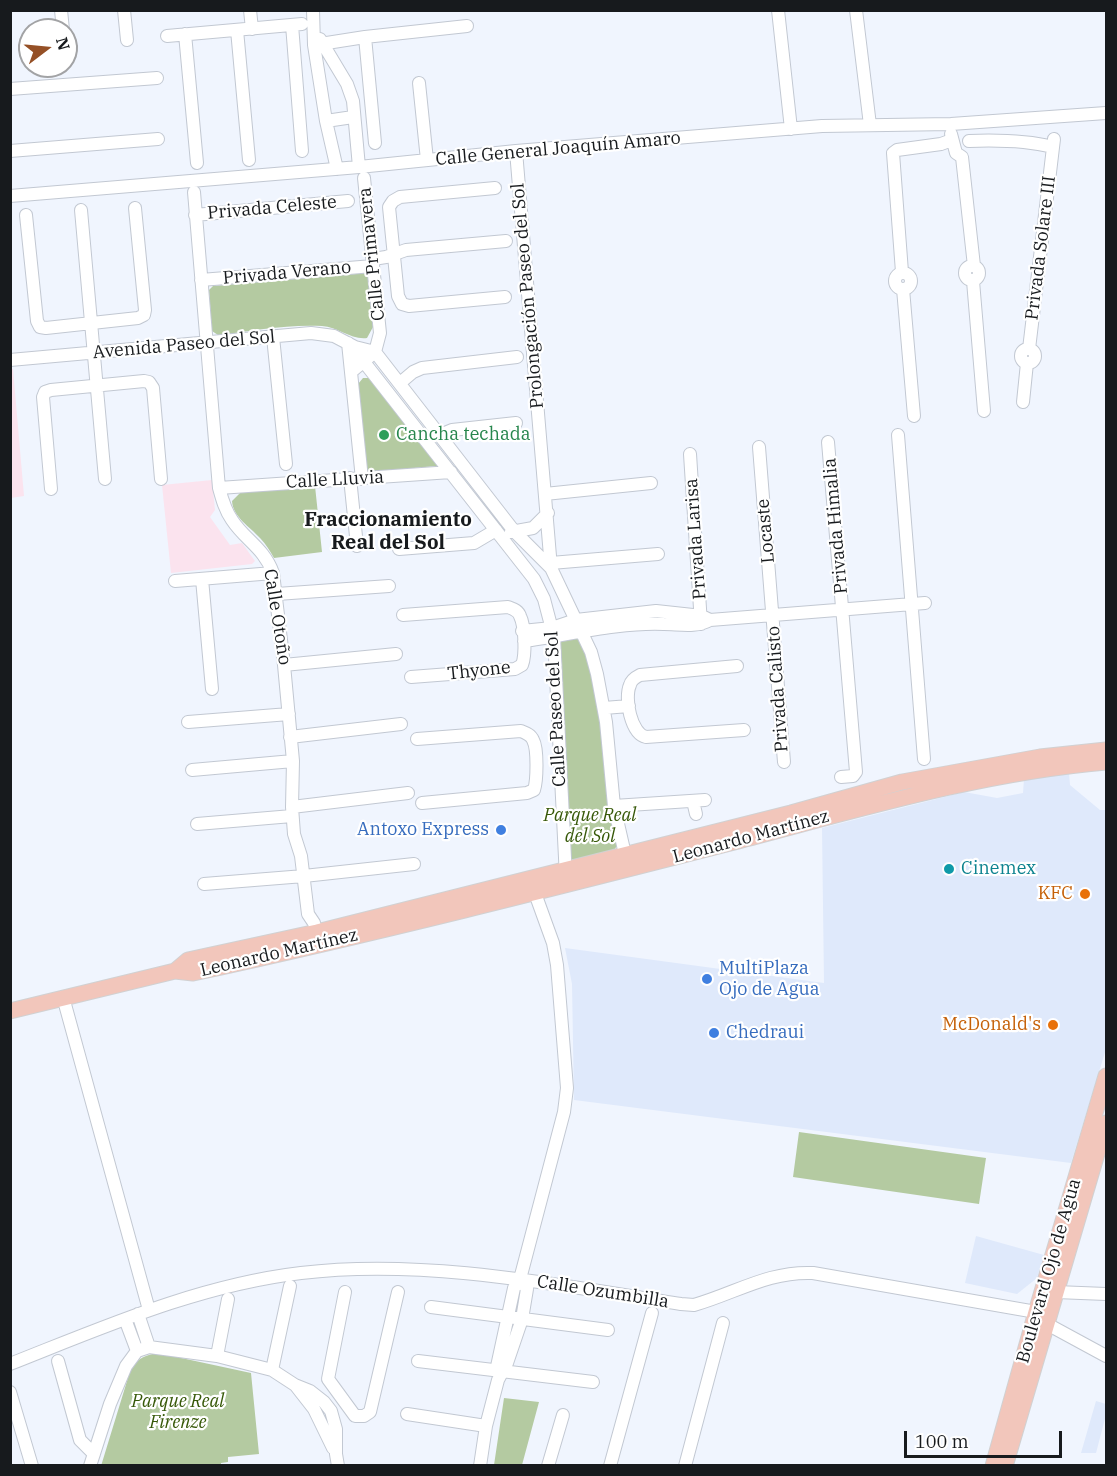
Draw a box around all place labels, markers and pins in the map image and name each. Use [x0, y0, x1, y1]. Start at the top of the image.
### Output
place label: Cancha techada [396, 424, 530, 446]
marker: Cancha techada [377, 428, 391, 442]
place label: Antoxo Express [357, 819, 489, 841]
marker: Antoxo Express [494, 823, 508, 837]
place label: Cinemex [961, 858, 1036, 880]
marker: Cinemex [942, 862, 956, 876]
place label: KFC [1038, 883, 1073, 905]
marker: KFC [1078, 887, 1092, 901]
place label: MultiPlaza Ojo de Agua [719, 958, 820, 1000]
marker: MultiPlaza Ojo de Agua [700, 972, 714, 986]
place label: McDonald's [942, 1014, 1041, 1036]
marker: McDonald's [1046, 1018, 1060, 1032]
place label: Chedraui [726, 1022, 804, 1044]
marker: Chedraui [707, 1026, 721, 1040]

